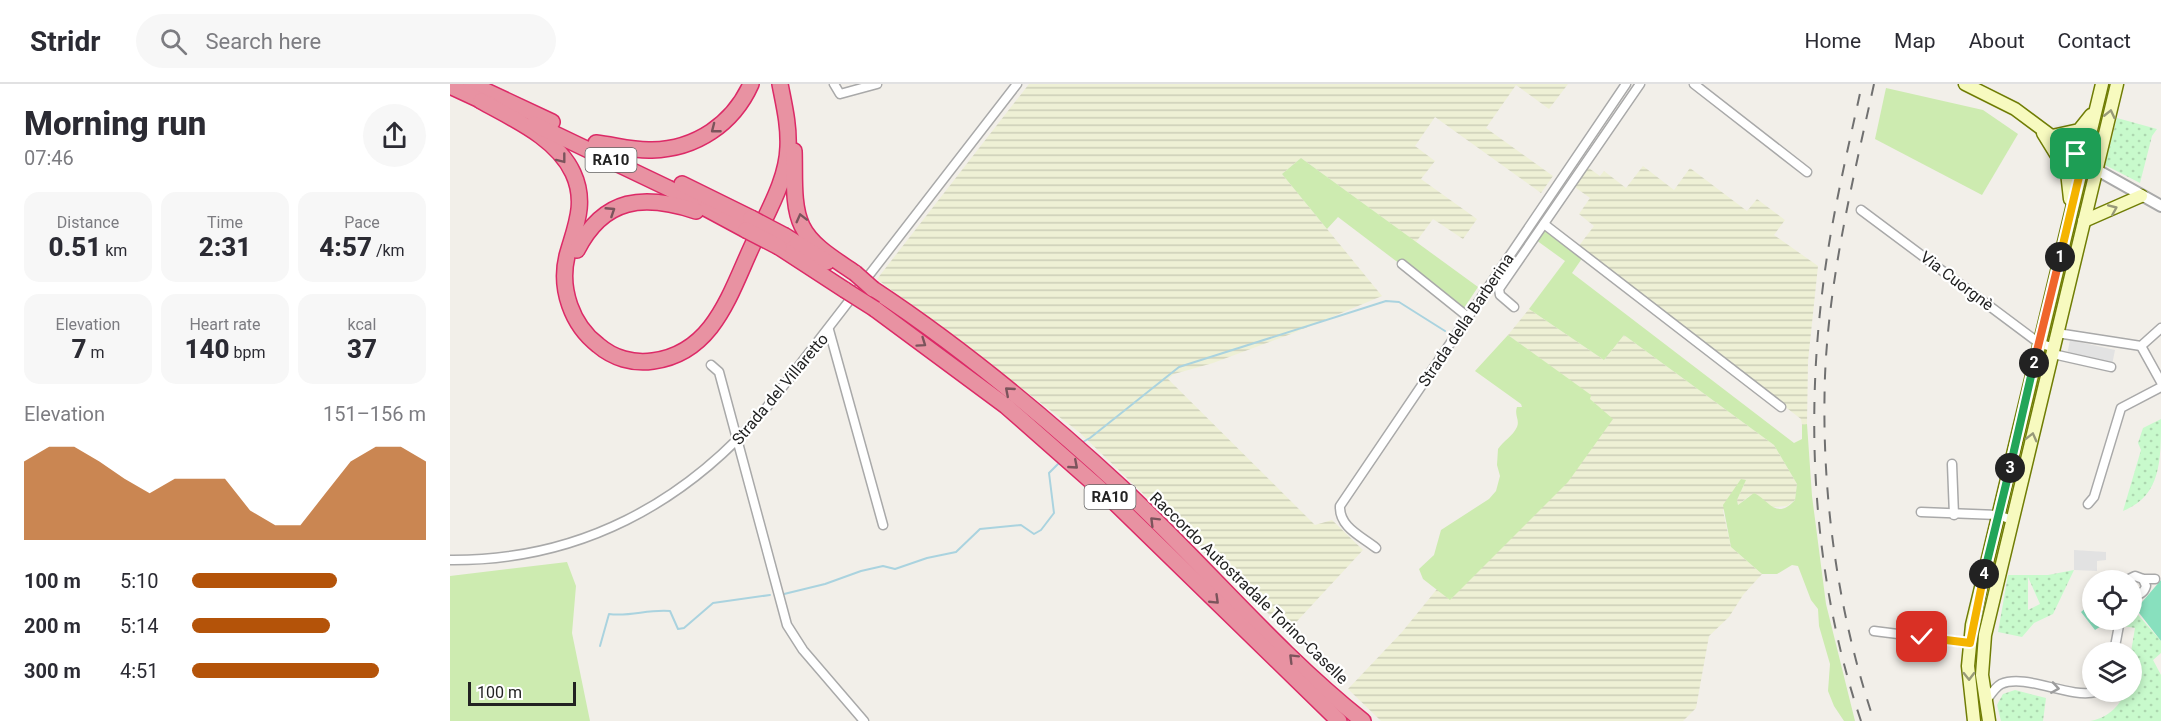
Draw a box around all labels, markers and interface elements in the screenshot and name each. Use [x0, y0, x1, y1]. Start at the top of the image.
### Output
search box [136, 14, 556, 68]
text: Stridr [30, 25, 100, 58]
icon: search [157, 25, 190, 58]
text: Search here [205, 29, 321, 54]
text: Home [1805, 29, 1861, 53]
text: Map [1894, 29, 1936, 53]
text: About [1969, 29, 2025, 53]
text: Contact [2058, 29, 2131, 53]
text: Morning run [24, 104, 206, 143]
button: share [363, 104, 426, 167]
one-way arrow [2103, 109, 2116, 119]
one-way arrow [711, 121, 722, 132]
pin [2050, 128, 2101, 179]
icon: arrive [2059, 137, 2092, 170]
text: 07:46 [24, 146, 74, 170]
road number: RA10 [586, 148, 636, 172]
one-way arrow [555, 152, 566, 163]
one-way arrow [2107, 204, 2118, 216]
one-way arrow [604, 207, 615, 218]
text: Distance [57, 213, 119, 232]
text: Time [207, 213, 243, 232]
text: Pace [344, 213, 380, 232]
one-way arrow [795, 213, 808, 223]
text: 0.51 [49, 232, 101, 262]
text: 2:31 [199, 232, 251, 262]
text: 4:57 [319, 232, 372, 262]
text: km [101, 241, 127, 260]
text: /km [372, 241, 405, 260]
pin: 1 [2045, 242, 2075, 272]
street label: Via Cuorgnè [1917, 247, 1997, 315]
text: 1 [2055, 247, 2065, 266]
street label: Strada della Barberina [1414, 250, 1518, 390]
text: Elevation [56, 315, 120, 334]
text: Heart rate [189, 315, 261, 334]
text: kcal [348, 315, 376, 334]
street label: Strada del Villaretto [728, 330, 832, 448]
text: 7 [72, 334, 87, 364]
text: 140 [185, 334, 230, 364]
text: 37 [347, 334, 377, 364]
one-way arrow [916, 336, 927, 347]
text: m [87, 343, 105, 362]
text: bpm [230, 343, 265, 362]
pin: 2 [2019, 348, 2049, 378]
text: 2 [2029, 353, 2039, 372]
one-way arrow [1005, 387, 1016, 398]
text: Elevation [24, 402, 105, 426]
text: 151–156 m [323, 402, 426, 426]
one-way arrow [2025, 433, 2038, 443]
pin: 3 [1995, 453, 2025, 483]
one-way arrow [1067, 458, 1078, 469]
text: 3 [2005, 458, 2015, 477]
road number: RA10 [1084, 485, 1136, 509]
street label: Raccordo Autostradale Torino-Caselle [1146, 488, 1352, 688]
one-way arrow [1151, 517, 1162, 528]
pin: 4 [1969, 559, 1999, 589]
text: 4 [1979, 564, 1989, 583]
text: 100 m [24, 569, 81, 593]
text: 5:10 [120, 569, 159, 593]
map controls [2082, 570, 2142, 702]
button: locate [2082, 570, 2142, 630]
one-way arrow [1207, 593, 1218, 604]
pin [1896, 611, 1947, 662]
text: 200 m [24, 614, 81, 638]
text: 5:14 [120, 614, 159, 638]
icon: check [1905, 620, 1938, 653]
button: layers [2082, 642, 2142, 702]
one-way arrow [1289, 654, 1299, 665]
text: 300 m [24, 659, 81, 683]
text: 4:51 [120, 659, 159, 683]
one-way arrow [1962, 671, 1975, 680]
scale bar [468, 679, 576, 706]
one-way arrow [2050, 682, 2060, 694]
text: 100 m [477, 683, 522, 702]

